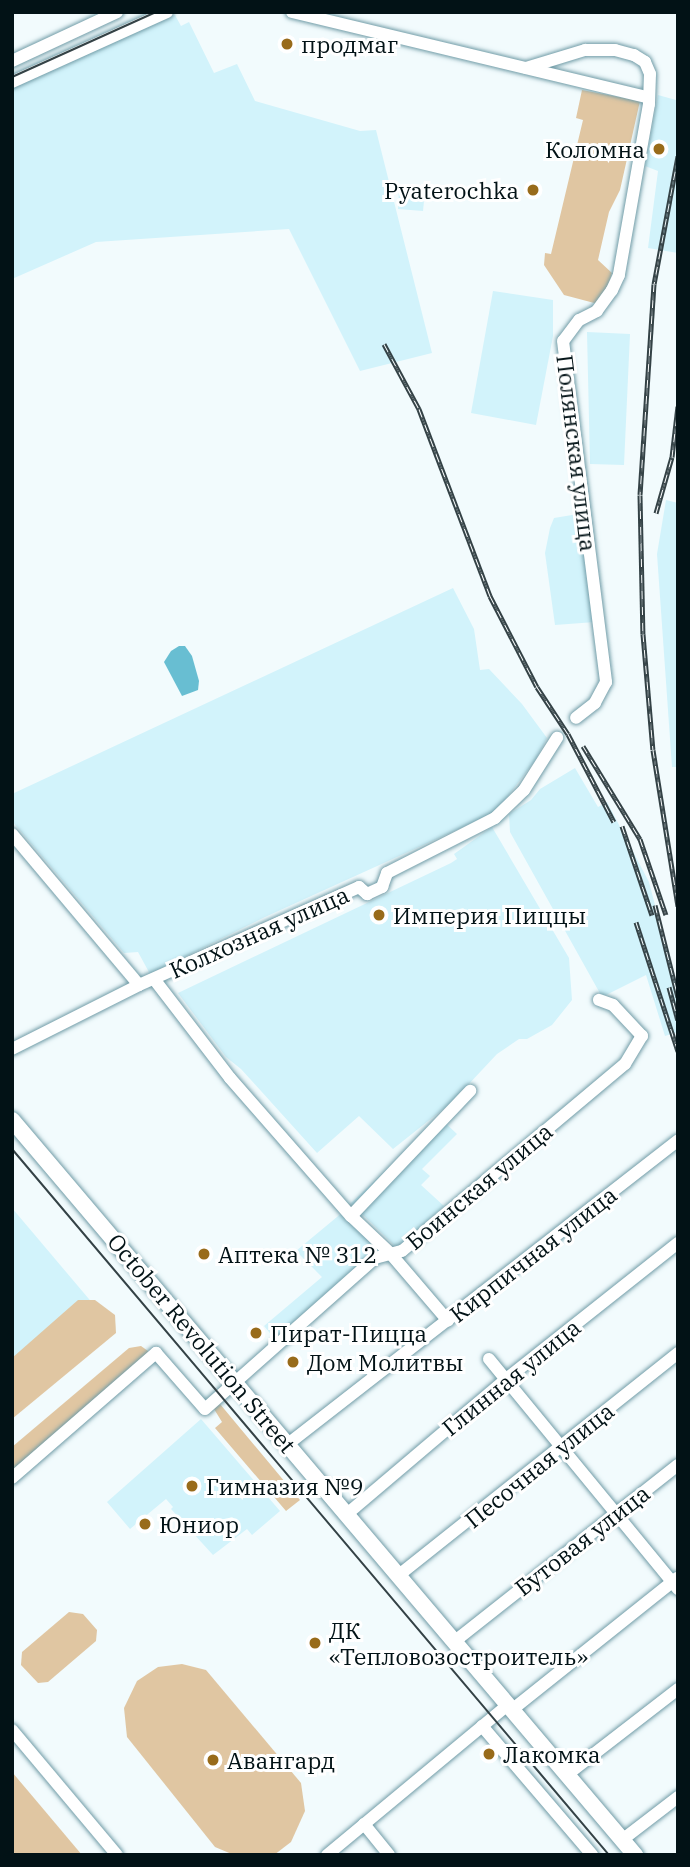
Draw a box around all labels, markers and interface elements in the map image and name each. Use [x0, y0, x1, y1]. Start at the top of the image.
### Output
place label: продмаг [301, 30, 398, 58]
marker: продмаг [279, 36, 295, 52]
place label: Коломна [545, 135, 645, 163]
marker: Коломна [651, 141, 667, 157]
place label: Pyaterochka [384, 176, 519, 204]
marker: Pyaterochka [525, 182, 541, 198]
street label: Полянская улица [551, 353, 603, 553]
street label: Колхозная улица [165, 880, 353, 984]
place label: Империя Пиццы [393, 901, 586, 929]
marker: Империя Пиццы [371, 907, 387, 923]
street label: Боинская улица [400, 1117, 558, 1255]
street label: Кирпичная улица [444, 1180, 622, 1328]
street label: October Revolution Street [102, 1228, 302, 1458]
place label: Аптека № 312 [218, 1240, 377, 1268]
marker: Аптека № 312 [196, 1246, 212, 1262]
street label: Глинная улица [436, 1313, 586, 1441]
place label: Пират-Пицца [270, 1319, 427, 1347]
marker: Пират-Пицца [248, 1325, 264, 1341]
place label: Дом Молитвы [307, 1348, 464, 1376]
marker: Дом Молитвы [285, 1354, 301, 1370]
street label: Песочная улица [459, 1396, 619, 1534]
place label: Гимназия №9 [206, 1472, 364, 1500]
marker: Гимназия №9 [184, 1478, 200, 1494]
street label: Бутовая улица [509, 1479, 655, 1601]
place label: Юниор [159, 1510, 239, 1538]
marker: Юниор [137, 1516, 153, 1532]
place label: ДК «Тепловозостроитель» [329, 1616, 588, 1670]
marker: ДК «Тепловозостроитель» [307, 1635, 323, 1651]
place label: Лакомка [503, 1740, 600, 1768]
place label: Авангард [227, 1746, 335, 1774]
marker: Лакомка [481, 1746, 497, 1762]
marker: Авангард [205, 1752, 221, 1768]

